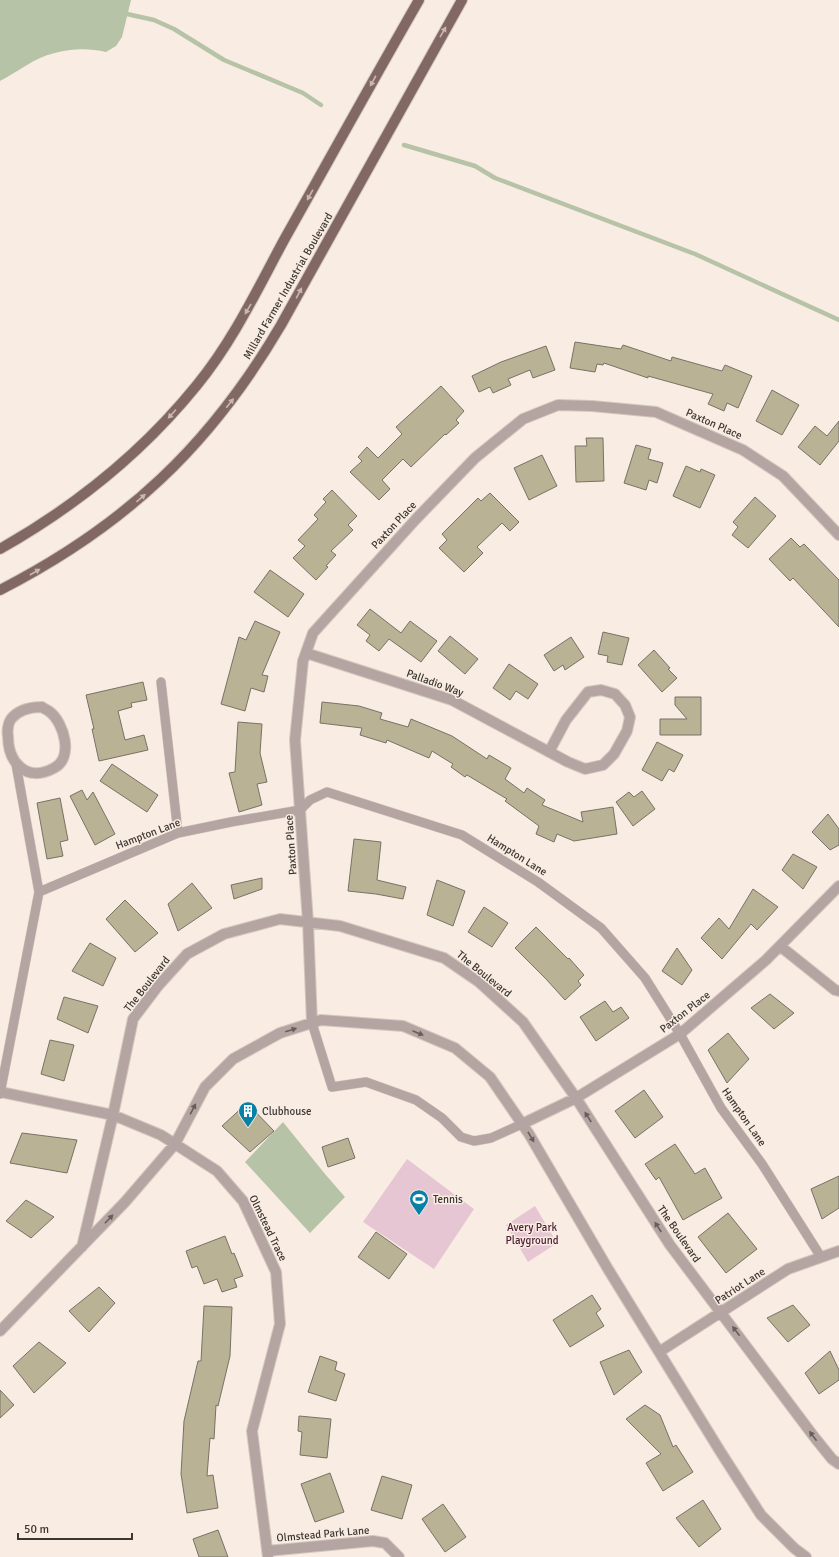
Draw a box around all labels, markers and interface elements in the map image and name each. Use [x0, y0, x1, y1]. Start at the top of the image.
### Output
one-way arrow [440, 26, 447, 38]
one-way arrow [369, 75, 376, 87]
one-way arrow [306, 189, 313, 201]
street label: Millard Farmer Industrial Boulevard [241, 210, 335, 362]
one-way arrow [295, 287, 302, 299]
one-way arrow [244, 303, 251, 315]
one-way arrow [225, 398, 234, 409]
street label: Paxton Place [684, 406, 744, 442]
one-way arrow [167, 409, 177, 419]
one-way arrow [135, 493, 146, 502]
street label: Paxton Place [369, 499, 419, 551]
one-way arrow [29, 569, 40, 576]
street label: Palladio Way [405, 667, 466, 700]
street label: Paxton Place [282, 815, 300, 875]
street label: Hampton Lane [114, 816, 182, 852]
street label: Hampton Lane [485, 831, 549, 879]
street label: The Boulevard [454, 948, 514, 1000]
street label: The Boulevard [121, 954, 173, 1014]
street label: Paxton Place [657, 988, 713, 1036]
one-way arrow [286, 1027, 298, 1033]
one-way arrow [413, 1030, 425, 1036]
street label: Hampton Lane [719, 1085, 769, 1149]
building icon: Clubhouse [237, 1100, 259, 1128]
one-way arrow [190, 1103, 196, 1115]
place label: Clubhouse [262, 1105, 312, 1118]
one-way arrow [584, 1112, 592, 1122]
one-way arrow [527, 1131, 534, 1143]
sports icon: Tennis [408, 1188, 430, 1216]
street label: Olmstead Trace [246, 1193, 290, 1263]
place label: Tennis [433, 1193, 463, 1206]
street label: The Boulevard [655, 1203, 704, 1265]
one-way arrow [104, 1214, 114, 1224]
park label: Avery Park Playground [505, 1221, 559, 1247]
one-way arrow [655, 1221, 662, 1233]
street label: Patriot Lane [712, 1265, 768, 1307]
one-way arrow [731, 1326, 740, 1337]
one-way arrow [809, 1430, 817, 1441]
scale bar [18, 1515, 132, 1541]
text: 50 m [24, 1522, 49, 1537]
street label: Olmstead Park Lane [276, 1523, 370, 1545]

